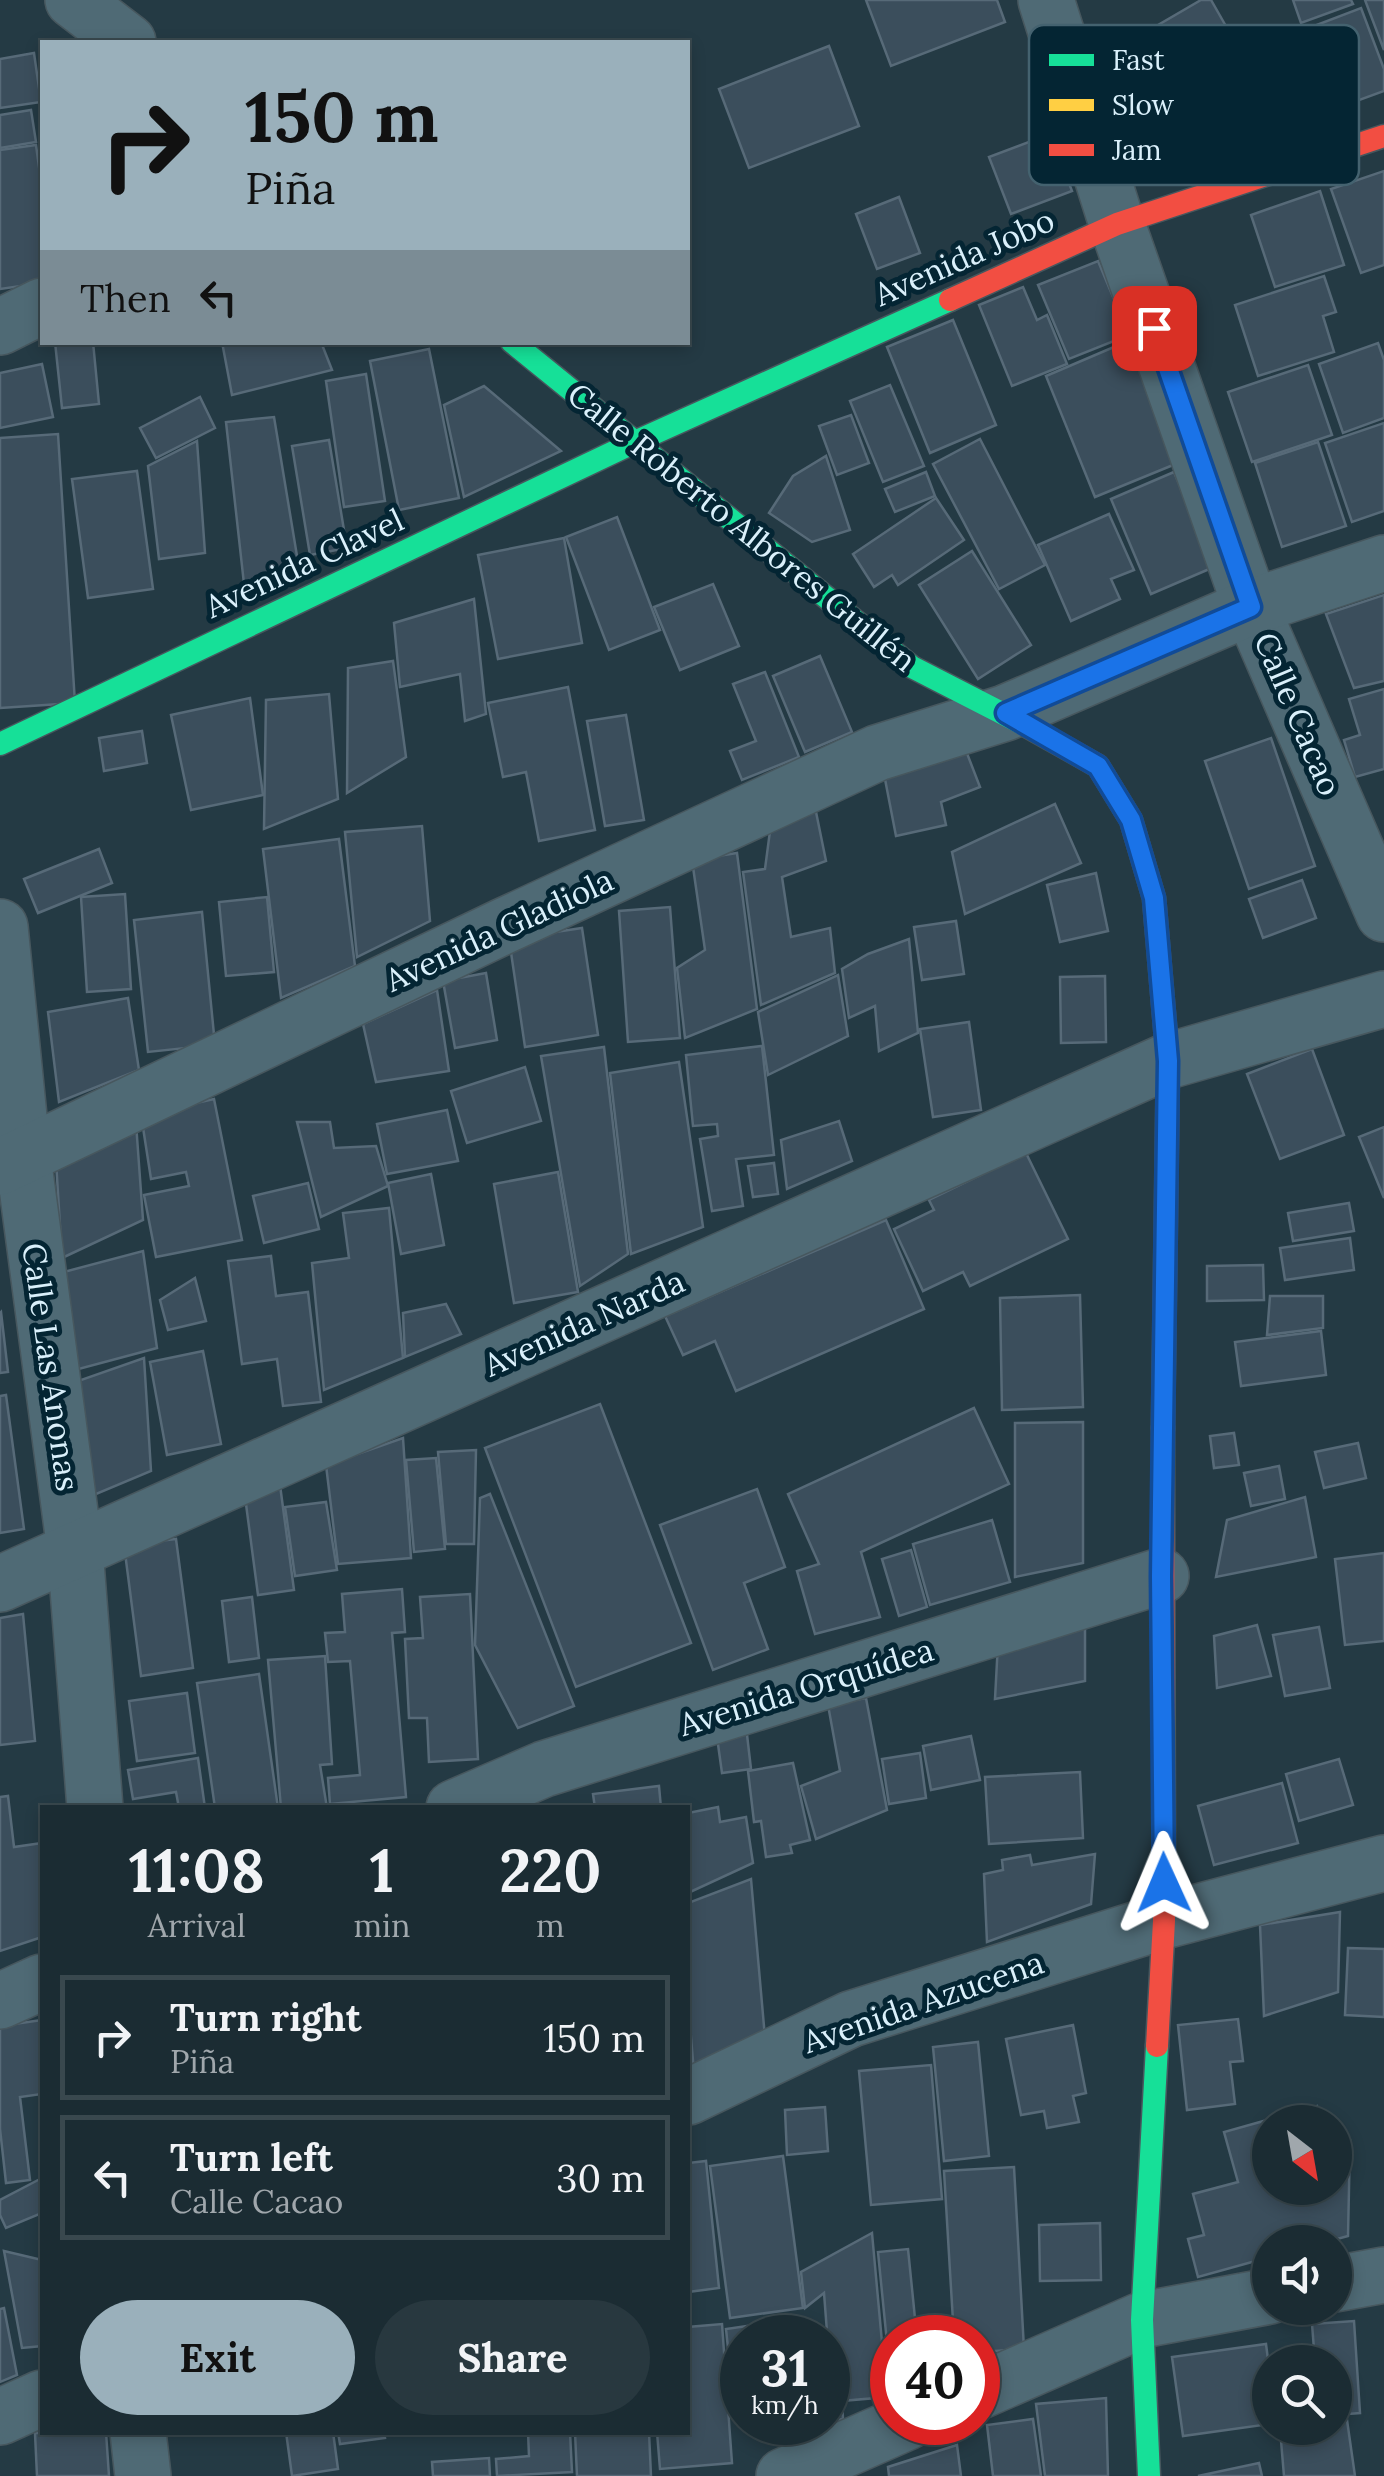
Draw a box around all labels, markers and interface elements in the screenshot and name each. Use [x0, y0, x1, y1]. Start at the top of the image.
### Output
legend [1029, 25, 1359, 185]
text: Fast [1112, 42, 1165, 78]
text: 150 m [245, 72, 439, 161]
icon: right [80, 80, 210, 210]
text: Slow [1112, 87, 1175, 123]
text: Jam [1111, 132, 1162, 168]
text: Piña [245, 159, 335, 216]
street label: Avenida Jobo [867, 199, 1061, 315]
icon: left [191, 270, 246, 325]
text: Then [80, 274, 171, 322]
pin [1112, 286, 1197, 371]
icon: arrive [1127, 301, 1182, 356]
street label: Calle Roberto Albores Guillén [559, 374, 925, 680]
street label: Avenida Clavel [197, 499, 410, 627]
street label: Calle Cacao [1245, 626, 1351, 802]
street label: Avenida Gladiola [378, 859, 620, 1001]
street label: Calle Las Anonas [13, 1240, 89, 1494]
street label: Avenida Narda [476, 1261, 691, 1386]
street label: Avenida Orquídea [673, 1629, 938, 1745]
position arrow [1112, 1831, 1216, 1935]
text: 11:08 [129, 1832, 265, 1908]
text: 1 [370, 1832, 394, 1908]
text: 220 [499, 1832, 601, 1908]
text: Arrival [148, 1905, 246, 1946]
text: min [354, 1905, 411, 1946]
text: m [536, 1905, 565, 1946]
street label: Avenida Azucena [796, 1942, 1049, 2063]
text: Turn right [170, 1993, 361, 2041]
icon: right [85, 2010, 140, 2065]
text: 150 m [543, 2014, 645, 2062]
text: Piña [170, 2041, 234, 2082]
north arrow [1252, 2105, 1352, 2205]
map controls [1252, 2105, 1352, 2445]
text: Turn left [170, 2133, 333, 2181]
icon: left [85, 2150, 140, 2205]
text: 30 m [556, 2154, 645, 2202]
text: Calle Cacao [170, 2181, 343, 2222]
button: sound [1252, 2225, 1352, 2325]
button: Exit [80, 2300, 355, 2415]
button: Share [375, 2300, 650, 2415]
speed limit sign: 40 [870, 2315, 1000, 2445]
text: 31 [761, 2336, 809, 2400]
button: search [1252, 2345, 1352, 2445]
text: km/h [751, 2389, 819, 2421]

